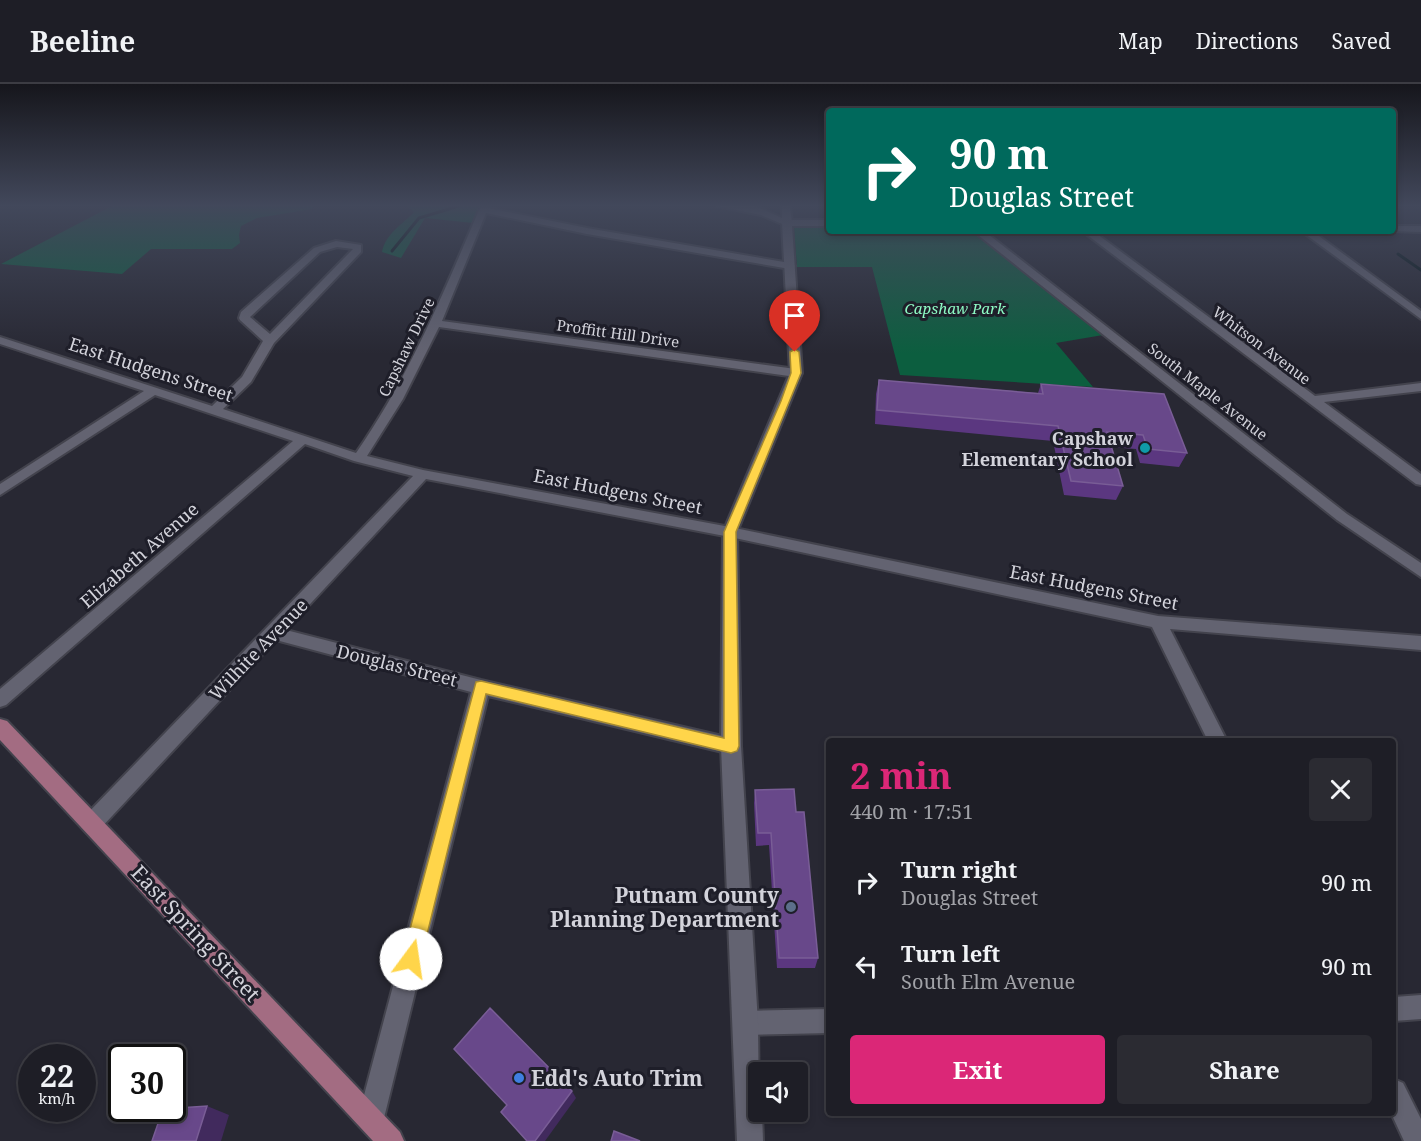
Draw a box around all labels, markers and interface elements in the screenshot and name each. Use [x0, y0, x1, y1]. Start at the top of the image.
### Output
text: Beeline [30, 22, 135, 60]
text: Map [1118, 27, 1163, 55]
text: Directions [1196, 27, 1298, 55]
text: Saved [1331, 27, 1391, 55]
text: 90 m [949, 124, 1049, 181]
icon: right [850, 132, 928, 210]
text: Douglas Street [949, 178, 1134, 215]
pin [769, 290, 820, 352]
street label: Capshaw Drive [373, 294, 439, 400]
park label: Capshaw Park [904, 298, 1006, 318]
icon: arrive [778, 299, 811, 332]
street label: Whitson Avenue [1209, 302, 1315, 388]
street label: Proffitt Hill Drive [555, 314, 681, 352]
street label: East Hudgens Street [66, 331, 236, 407]
street label: South Maple Avenue [1144, 338, 1272, 444]
place label: Capshaw Elementary School [962, 426, 1134, 471]
marker: Capshaw Elementary School [1138, 441, 1152, 455]
street label: East Hudgens Street [532, 463, 704, 519]
street label: Elizabeth Avenue [75, 497, 203, 613]
street label: East Hudgens Street [1008, 559, 1180, 615]
street label: Wilhite Avenue [203, 593, 313, 705]
street label: Douglas Street [334, 638, 460, 692]
text: 2 min [850, 751, 952, 800]
button: close [1309, 758, 1372, 821]
text: 440 m · 17:51 [850, 798, 973, 825]
text: Turn right [901, 854, 1017, 884]
street label: East Spring Street [125, 859, 267, 1007]
icon: right [850, 866, 883, 899]
text: 90 m [1321, 867, 1372, 897]
place label: Putnam County Planning Department [550, 881, 780, 933]
text: Douglas Street [901, 884, 1038, 911]
marker: Putnam County Planning Department [784, 900, 798, 914]
position arrow [379, 927, 443, 991]
text: Turn left [901, 938, 1000, 968]
icon: left [850, 950, 883, 983]
text: 90 m [1321, 951, 1372, 981]
text: South Elm Avenue [901, 968, 1075, 995]
button: Exit [850, 1035, 1105, 1104]
button: Share [1117, 1035, 1372, 1104]
speed limit sign: 30 [108, 1044, 186, 1122]
text: 22 [40, 1055, 74, 1096]
map controls [748, 1062, 808, 1122]
button: sound [748, 1062, 808, 1122]
place label: Edd's Auto Trim [531, 1064, 703, 1092]
marker: Edd's Auto Trim [512, 1071, 526, 1085]
text: km/h [39, 1088, 75, 1108]

